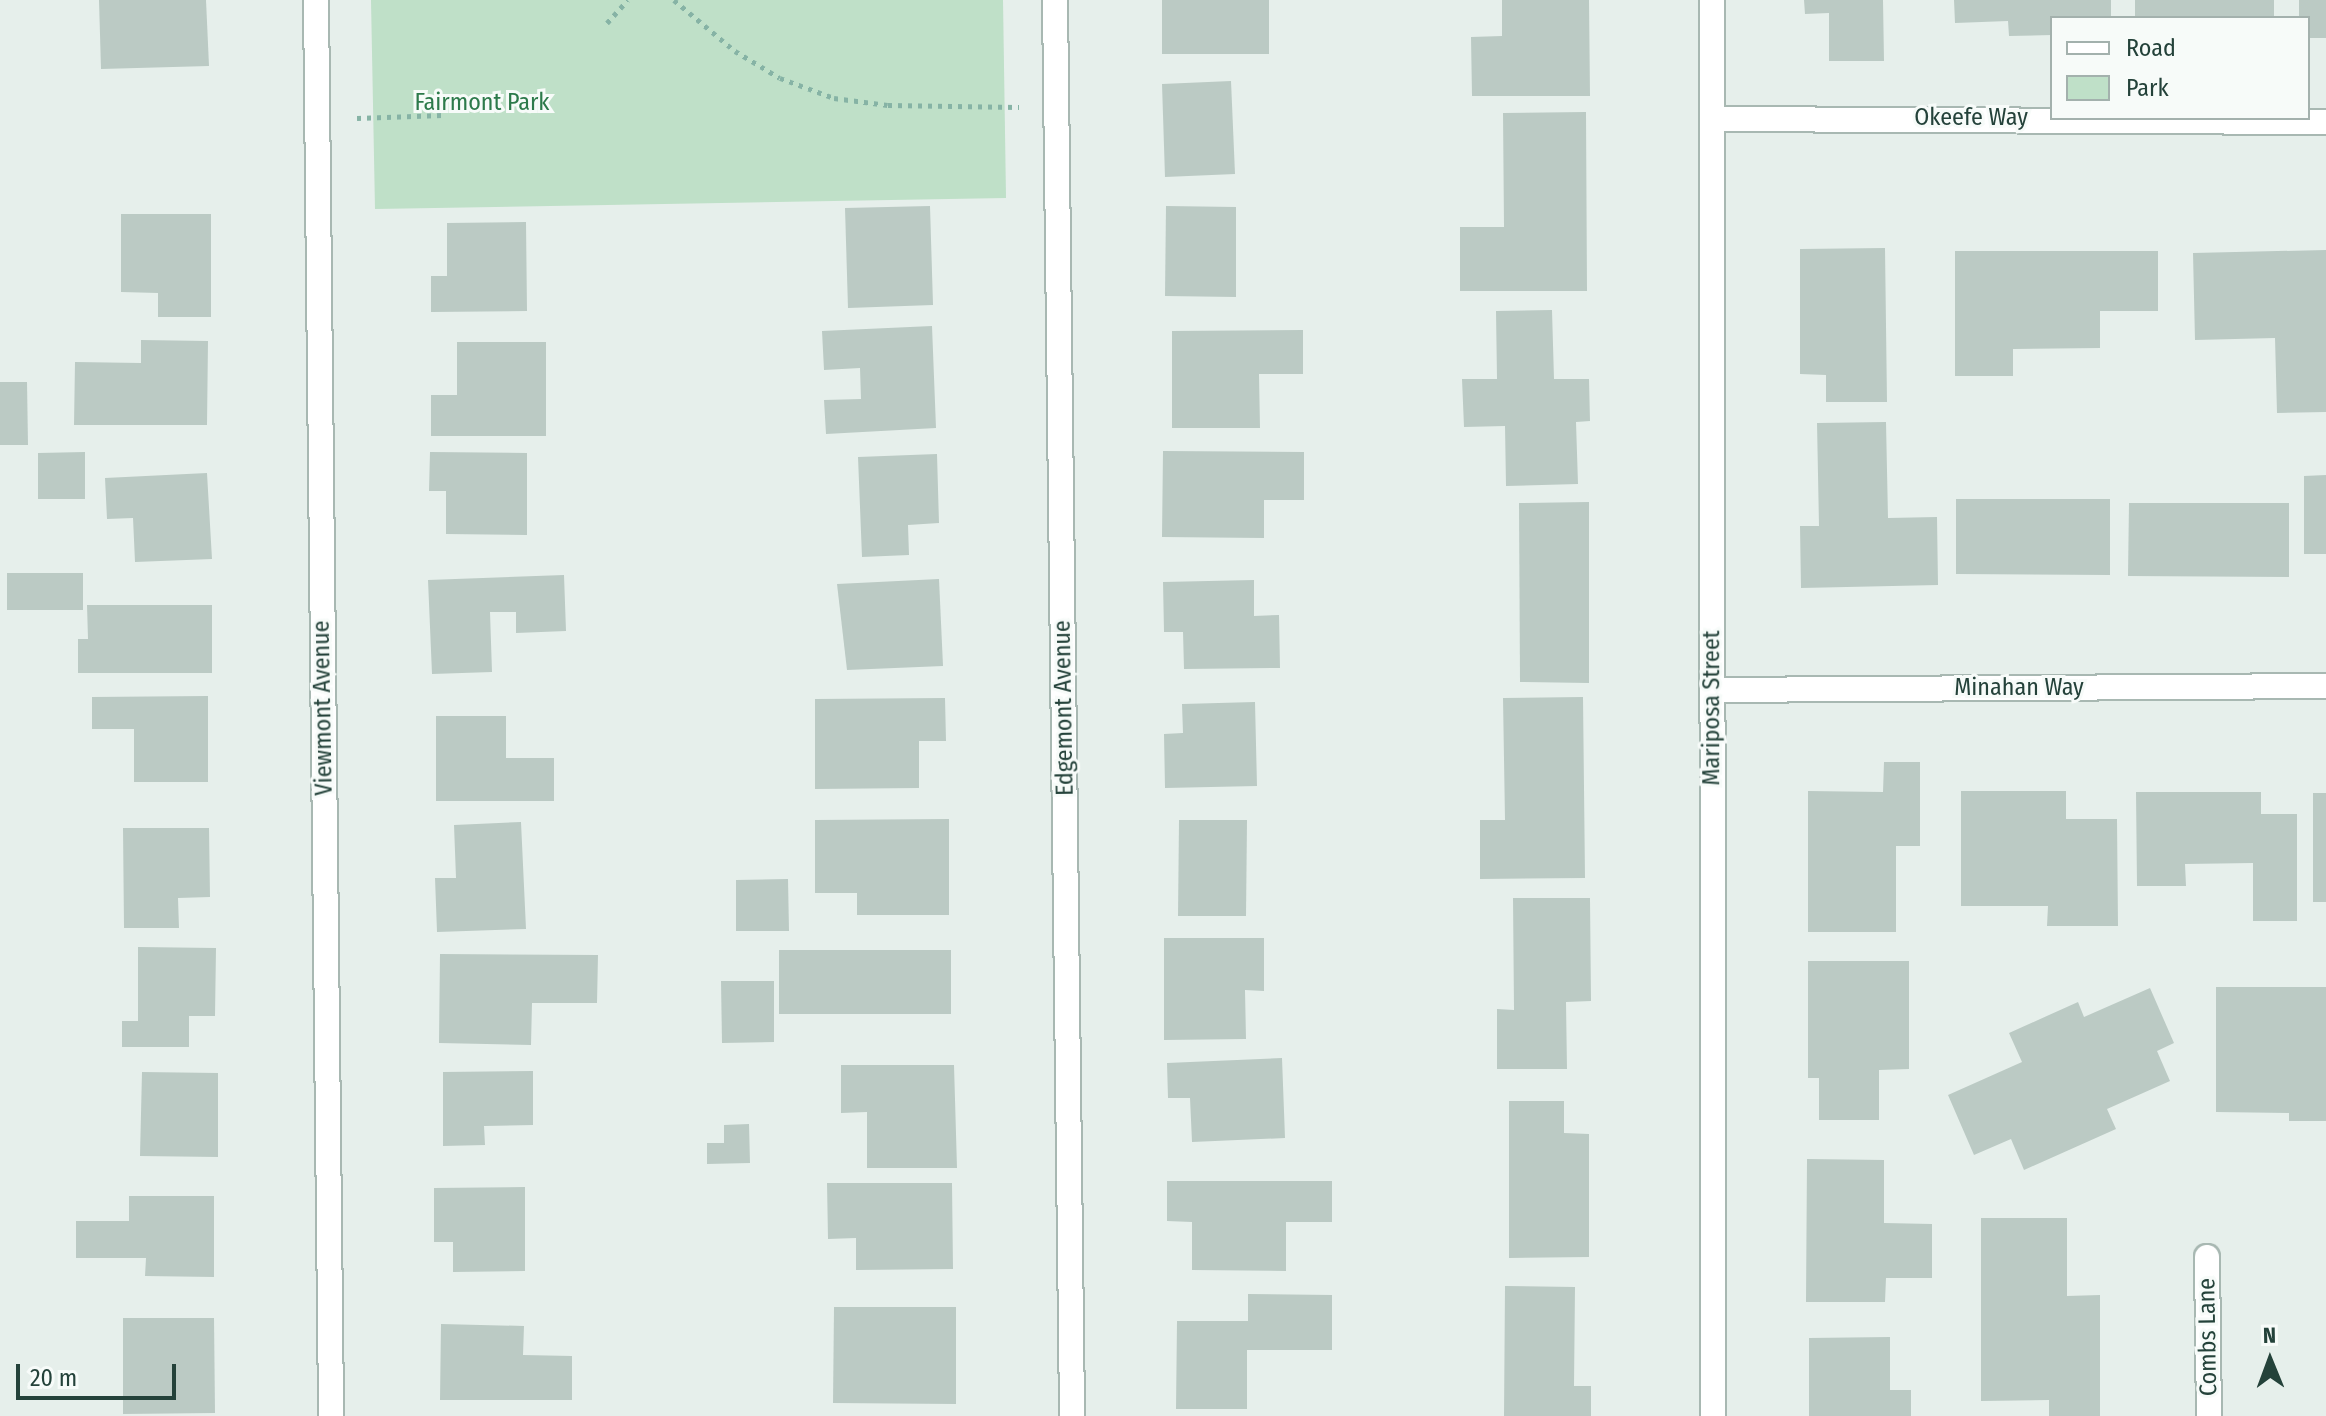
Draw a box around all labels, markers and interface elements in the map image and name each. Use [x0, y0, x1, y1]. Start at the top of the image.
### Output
legend [2050, 16, 2310, 120]
text: Road [2126, 34, 2176, 62]
text: Park [2126, 74, 2169, 102]
park label: Fairmont Park [414, 89, 550, 117]
street label: Okeefe Way [1914, 104, 2028, 132]
street label: Viewmont Avenue [307, 620, 339, 796]
street label: Edgemont Avenue [1048, 620, 1080, 796]
street label: Mariposa Street [1698, 630, 1726, 786]
street label: Minahan Way [1954, 674, 2084, 702]
street label: Combs Lane [2193, 1278, 2223, 1396]
north arrow [2230, 1320, 2310, 1400]
text: N [2263, 1322, 2276, 1349]
scale bar [20, 1348, 180, 1398]
text: 20 m [30, 1364, 77, 1392]

